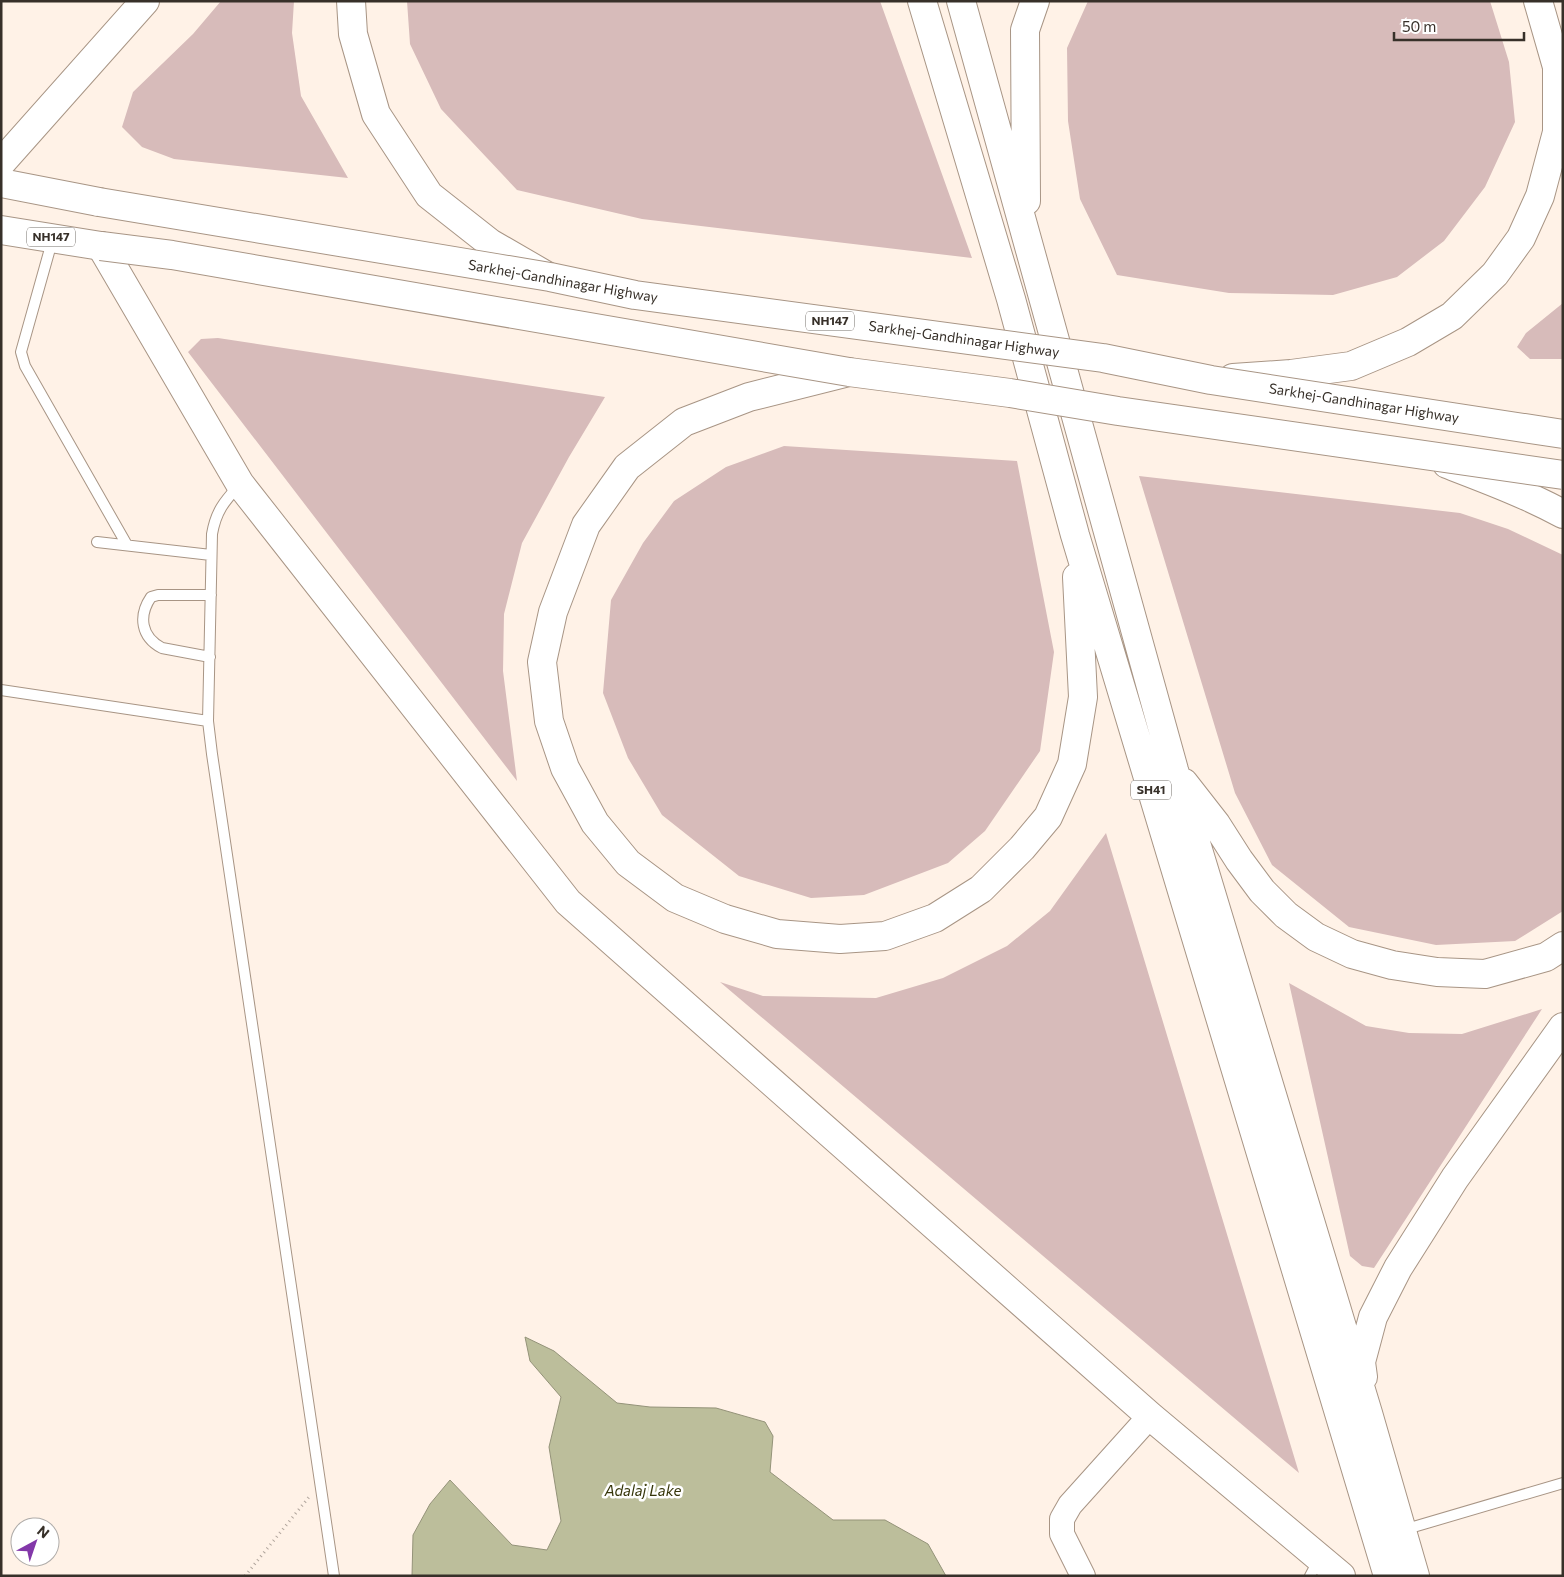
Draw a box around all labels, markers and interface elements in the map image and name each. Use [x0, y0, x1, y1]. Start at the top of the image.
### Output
scale bar [1394, 10, 1524, 42]
text: 50 m [1402, 17, 1436, 35]
road number: NH147 [27, 228, 75, 246]
street label: Sarkhej-Gandhinagar Highway [467, 255, 659, 306]
road number: NH147 [806, 312, 854, 331]
street label: Sarkhej-Gandhinagar Highway [868, 317, 1060, 360]
street label: Sarkhej-Gandhinagar Highway [1268, 379, 1460, 426]
road number: SH41 [1131, 780, 1171, 800]
water label: Adalaj Lake [604, 1481, 681, 1499]
north arrow [10, 1517, 60, 1567]
text: N [34, 1522, 53, 1542]

